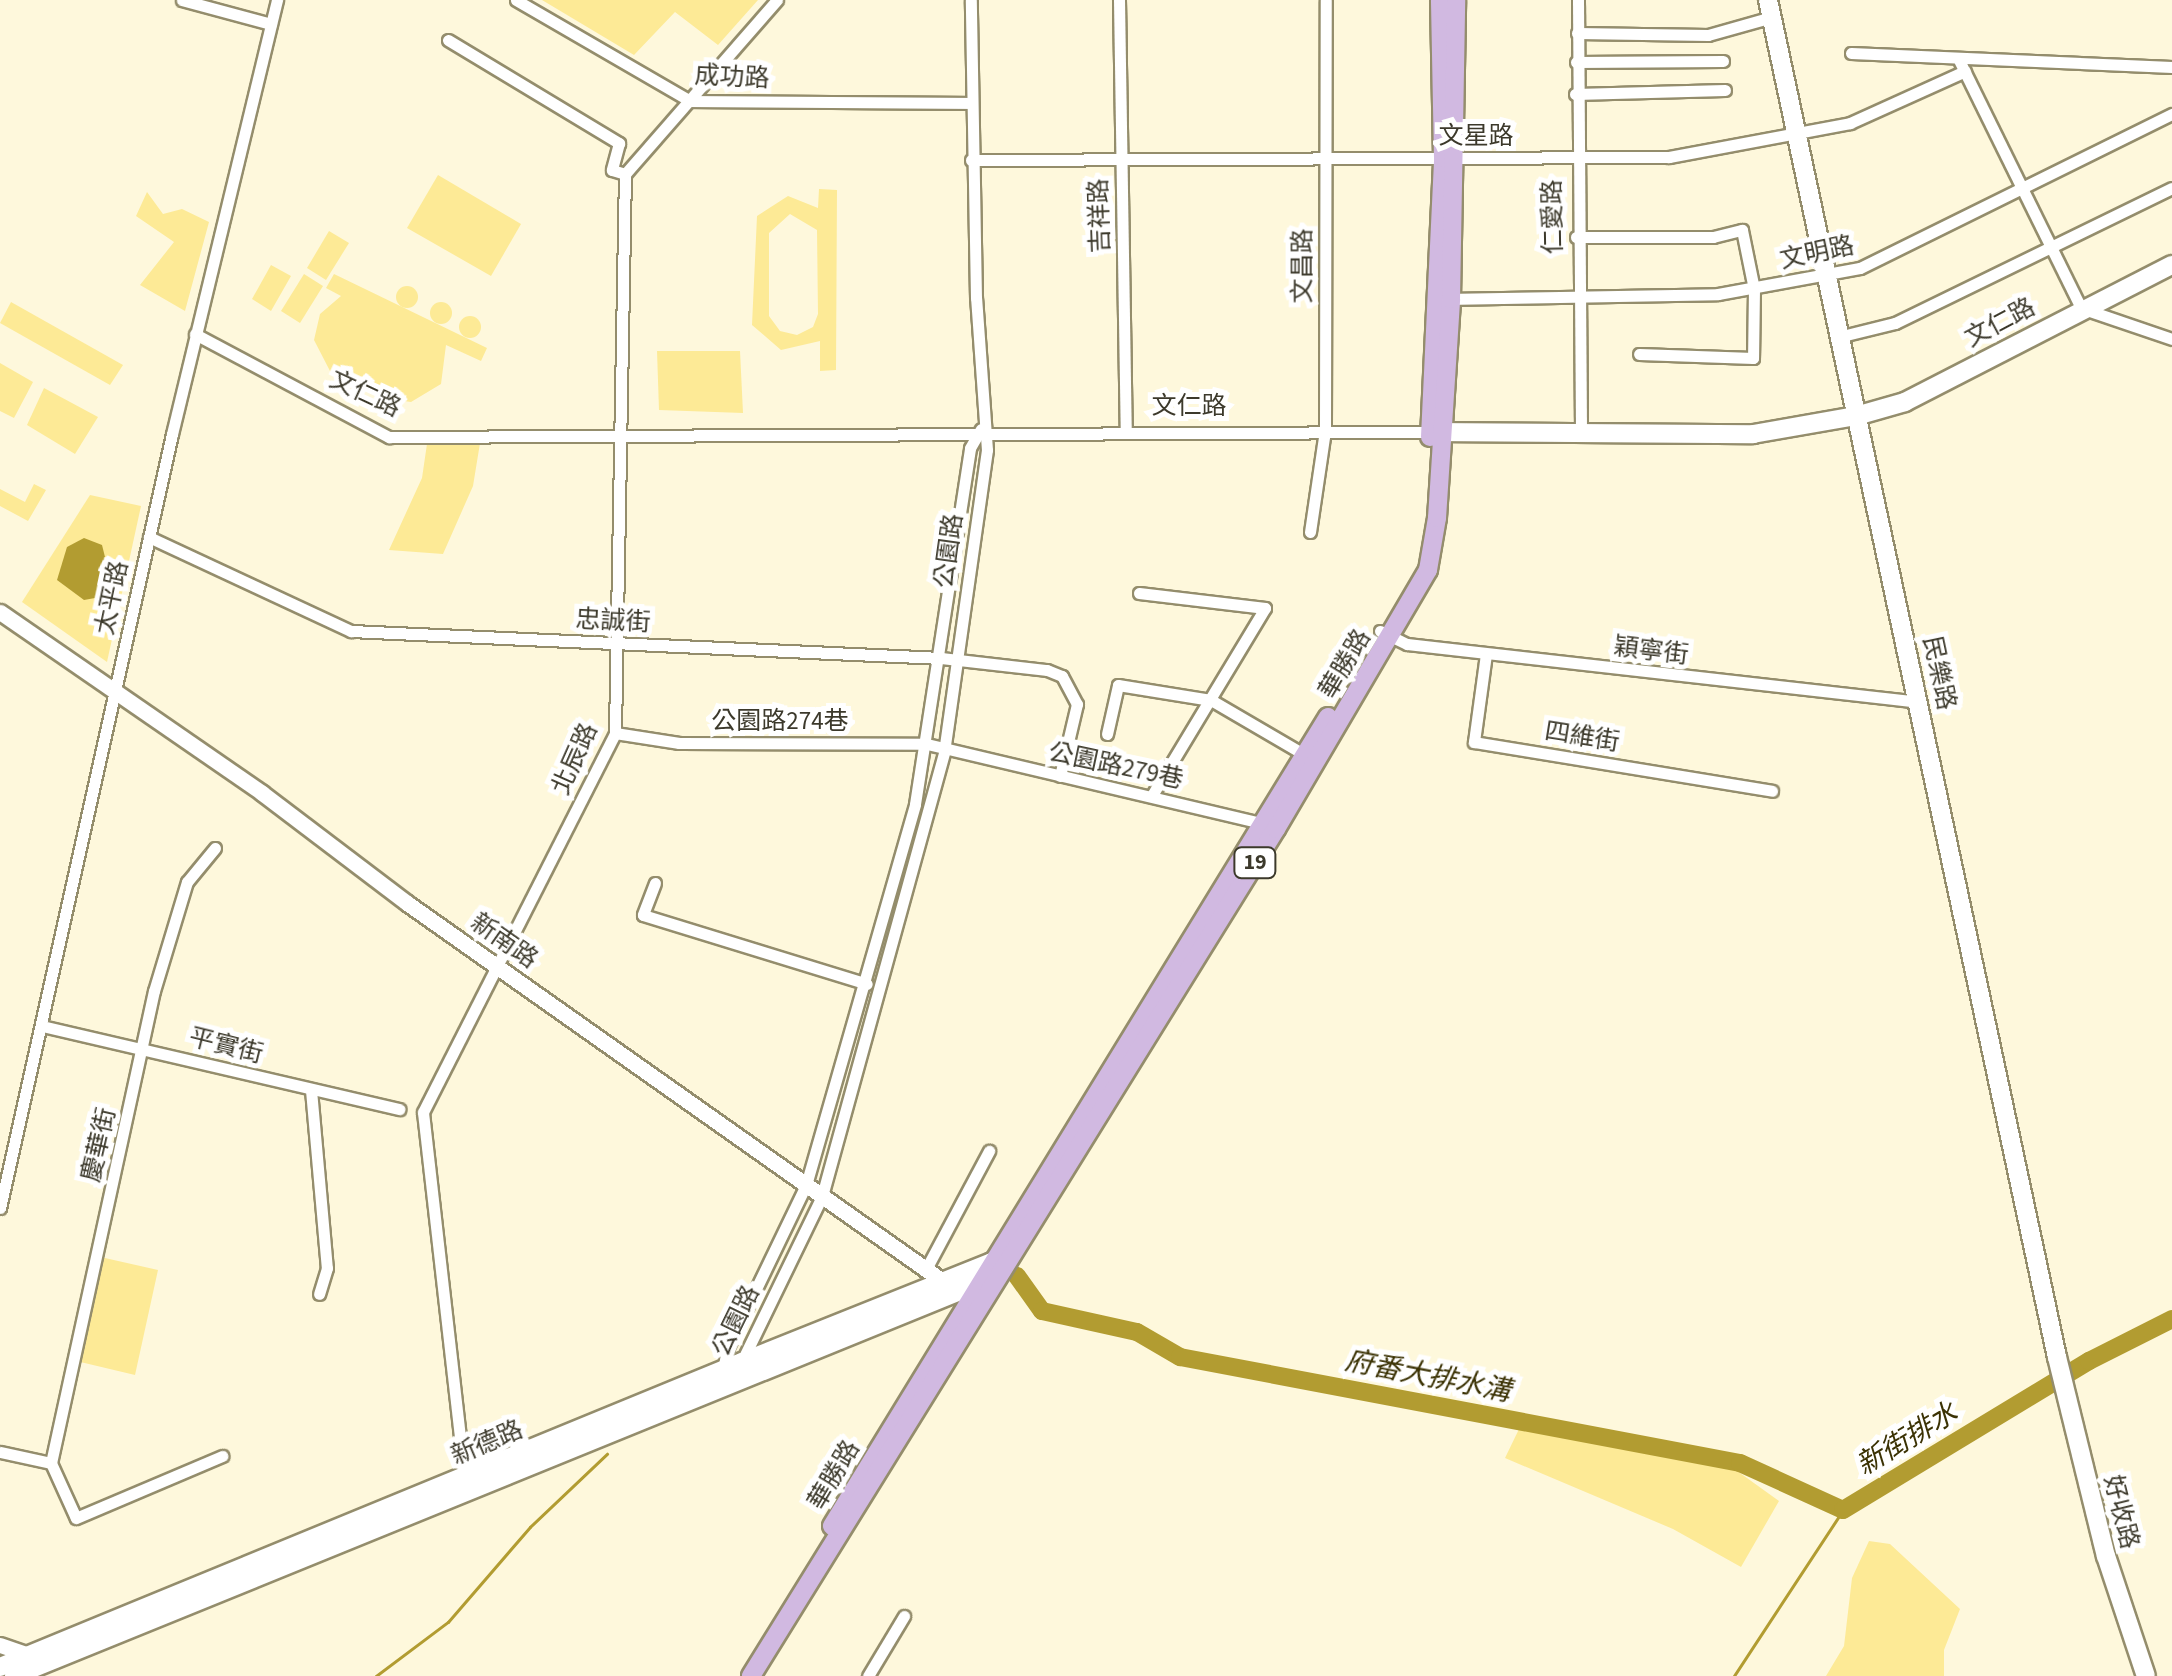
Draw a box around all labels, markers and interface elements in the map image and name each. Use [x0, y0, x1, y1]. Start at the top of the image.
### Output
street label: 成功路 [694, 60, 770, 94]
street label: 文星路 [1439, 121, 1513, 151]
street label: 吉祥路 [1084, 178, 1116, 254]
street label: 仁愛路 [1537, 179, 1569, 255]
street label: 文昌路 [1288, 229, 1318, 303]
street label: 文明路 [1777, 231, 1857, 275]
street label: 文仁路 [1960, 292, 2040, 354]
street label: 文仁路 [325, 365, 405, 423]
street label: 文仁路 [1152, 391, 1226, 421]
street label: 公園路 [929, 512, 969, 590]
street label: 太平路 [90, 558, 134, 638]
street label: 忠誠街 [575, 604, 651, 638]
street label: 華勝路 [1313, 624, 1377, 704]
street label: 穎寧街 [1612, 632, 1690, 670]
street label: 民樂路 [1917, 633, 1961, 713]
street label: 公園路274巷 [711, 706, 849, 736]
street label: 四維街 [1543, 716, 1621, 758]
street label: 北辰路 [546, 719, 604, 799]
street label: 公園路279巷 [1046, 737, 1186, 795]
road number: 19 [1232, 846, 1278, 880]
street label: 新南路 [465, 907, 543, 975]
street label: 平實街 [186, 1022, 266, 1070]
street label: 慶華街 [76, 1105, 122, 1185]
street label: 公園路 [706, 1281, 766, 1361]
water label: 府番大排水溝 [1342, 1343, 1514, 1409]
water label: 新街排水 [1850, 1396, 1964, 1482]
street label: 新德路 [447, 1415, 527, 1471]
street label: 華勝路 [802, 1435, 866, 1515]
street label: 好收路 [2097, 1472, 2145, 1552]

